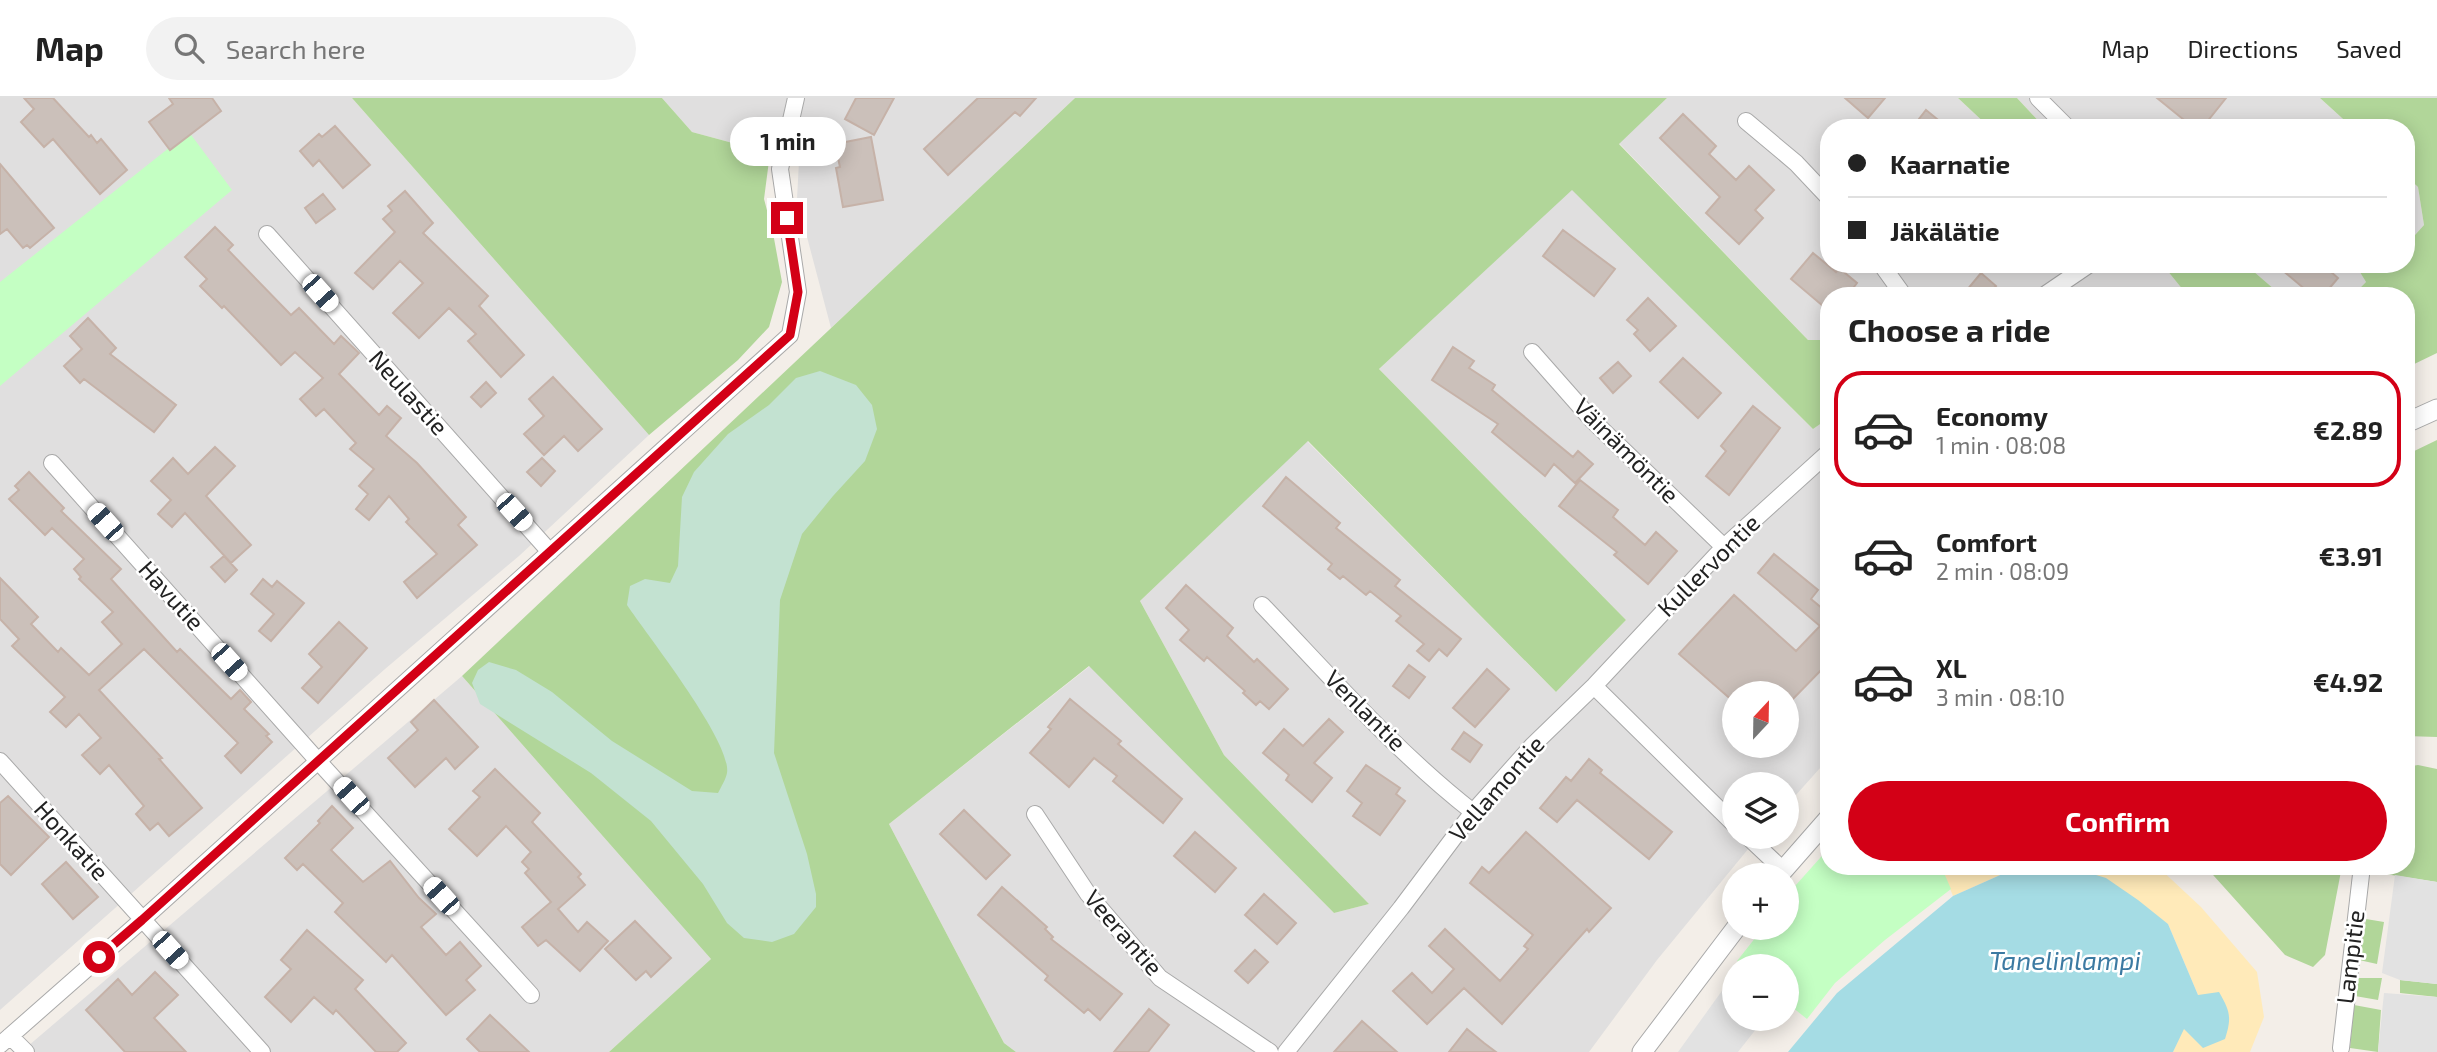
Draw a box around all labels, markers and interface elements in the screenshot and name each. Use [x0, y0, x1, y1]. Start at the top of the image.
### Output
search box [146, 17, 636, 80]
text: Map [35, 28, 104, 68]
icon: search [170, 29, 208, 67]
text: Search here [226, 33, 365, 64]
text: Map [2101, 34, 2149, 63]
text: Directions [2187, 34, 2298, 63]
text: Saved [2336, 34, 2402, 63]
callout: 1 min [729, 116, 845, 166]
text: 1 min [760, 127, 816, 155]
text: Kaarnatie [1890, 148, 2010, 179]
route end [771, 202, 803, 234]
text: Jäkälätie [1890, 215, 2000, 246]
car [299, 270, 342, 316]
text: Choose a ride [1848, 310, 2051, 348]
street label: Neulastie [364, 344, 455, 440]
street label: Väinämöntie [1568, 391, 1686, 509]
icon: car [1852, 398, 1915, 461]
text: Economy [1936, 400, 2048, 431]
text: €2.89 [2313, 414, 2383, 445]
text: 1 min · 08:08 [1936, 431, 2066, 459]
car [493, 489, 536, 535]
car [84, 499, 127, 545]
street label: Kullervontie [1651, 508, 1765, 622]
icon: car [1852, 524, 1915, 587]
text: Comfort [1936, 526, 2037, 557]
text: €3.91 [2319, 540, 2383, 571]
street label: Havutie [133, 554, 211, 636]
text: 2 min · 08:09 [1936, 557, 2069, 585]
car [208, 639, 251, 685]
icon: car [1852, 650, 1915, 713]
text: XL [1936, 652, 1967, 683]
street label: Venlantie [1319, 663, 1413, 757]
text: €4.92 [2313, 666, 2383, 697]
north arrow [1722, 681, 1799, 758]
map controls [1722, 681, 1799, 1031]
text: 3 min · 08:10 [1936, 683, 2065, 711]
street label: Vellamontie [1442, 729, 1550, 847]
button: layers [1722, 772, 1799, 849]
car [330, 773, 373, 819]
button: Confirm [1848, 781, 2387, 861]
street label: Honkatie [29, 794, 115, 886]
button: + [1722, 863, 1799, 940]
car [420, 873, 463, 919]
street label: Veerantie [1079, 883, 1169, 981]
street label: Lampitie [2329, 908, 2370, 1005]
car [149, 927, 192, 973]
route start [83, 941, 115, 973]
water label: Tanelinlampi [1989, 944, 2141, 975]
button: − [1722, 954, 1799, 1031]

